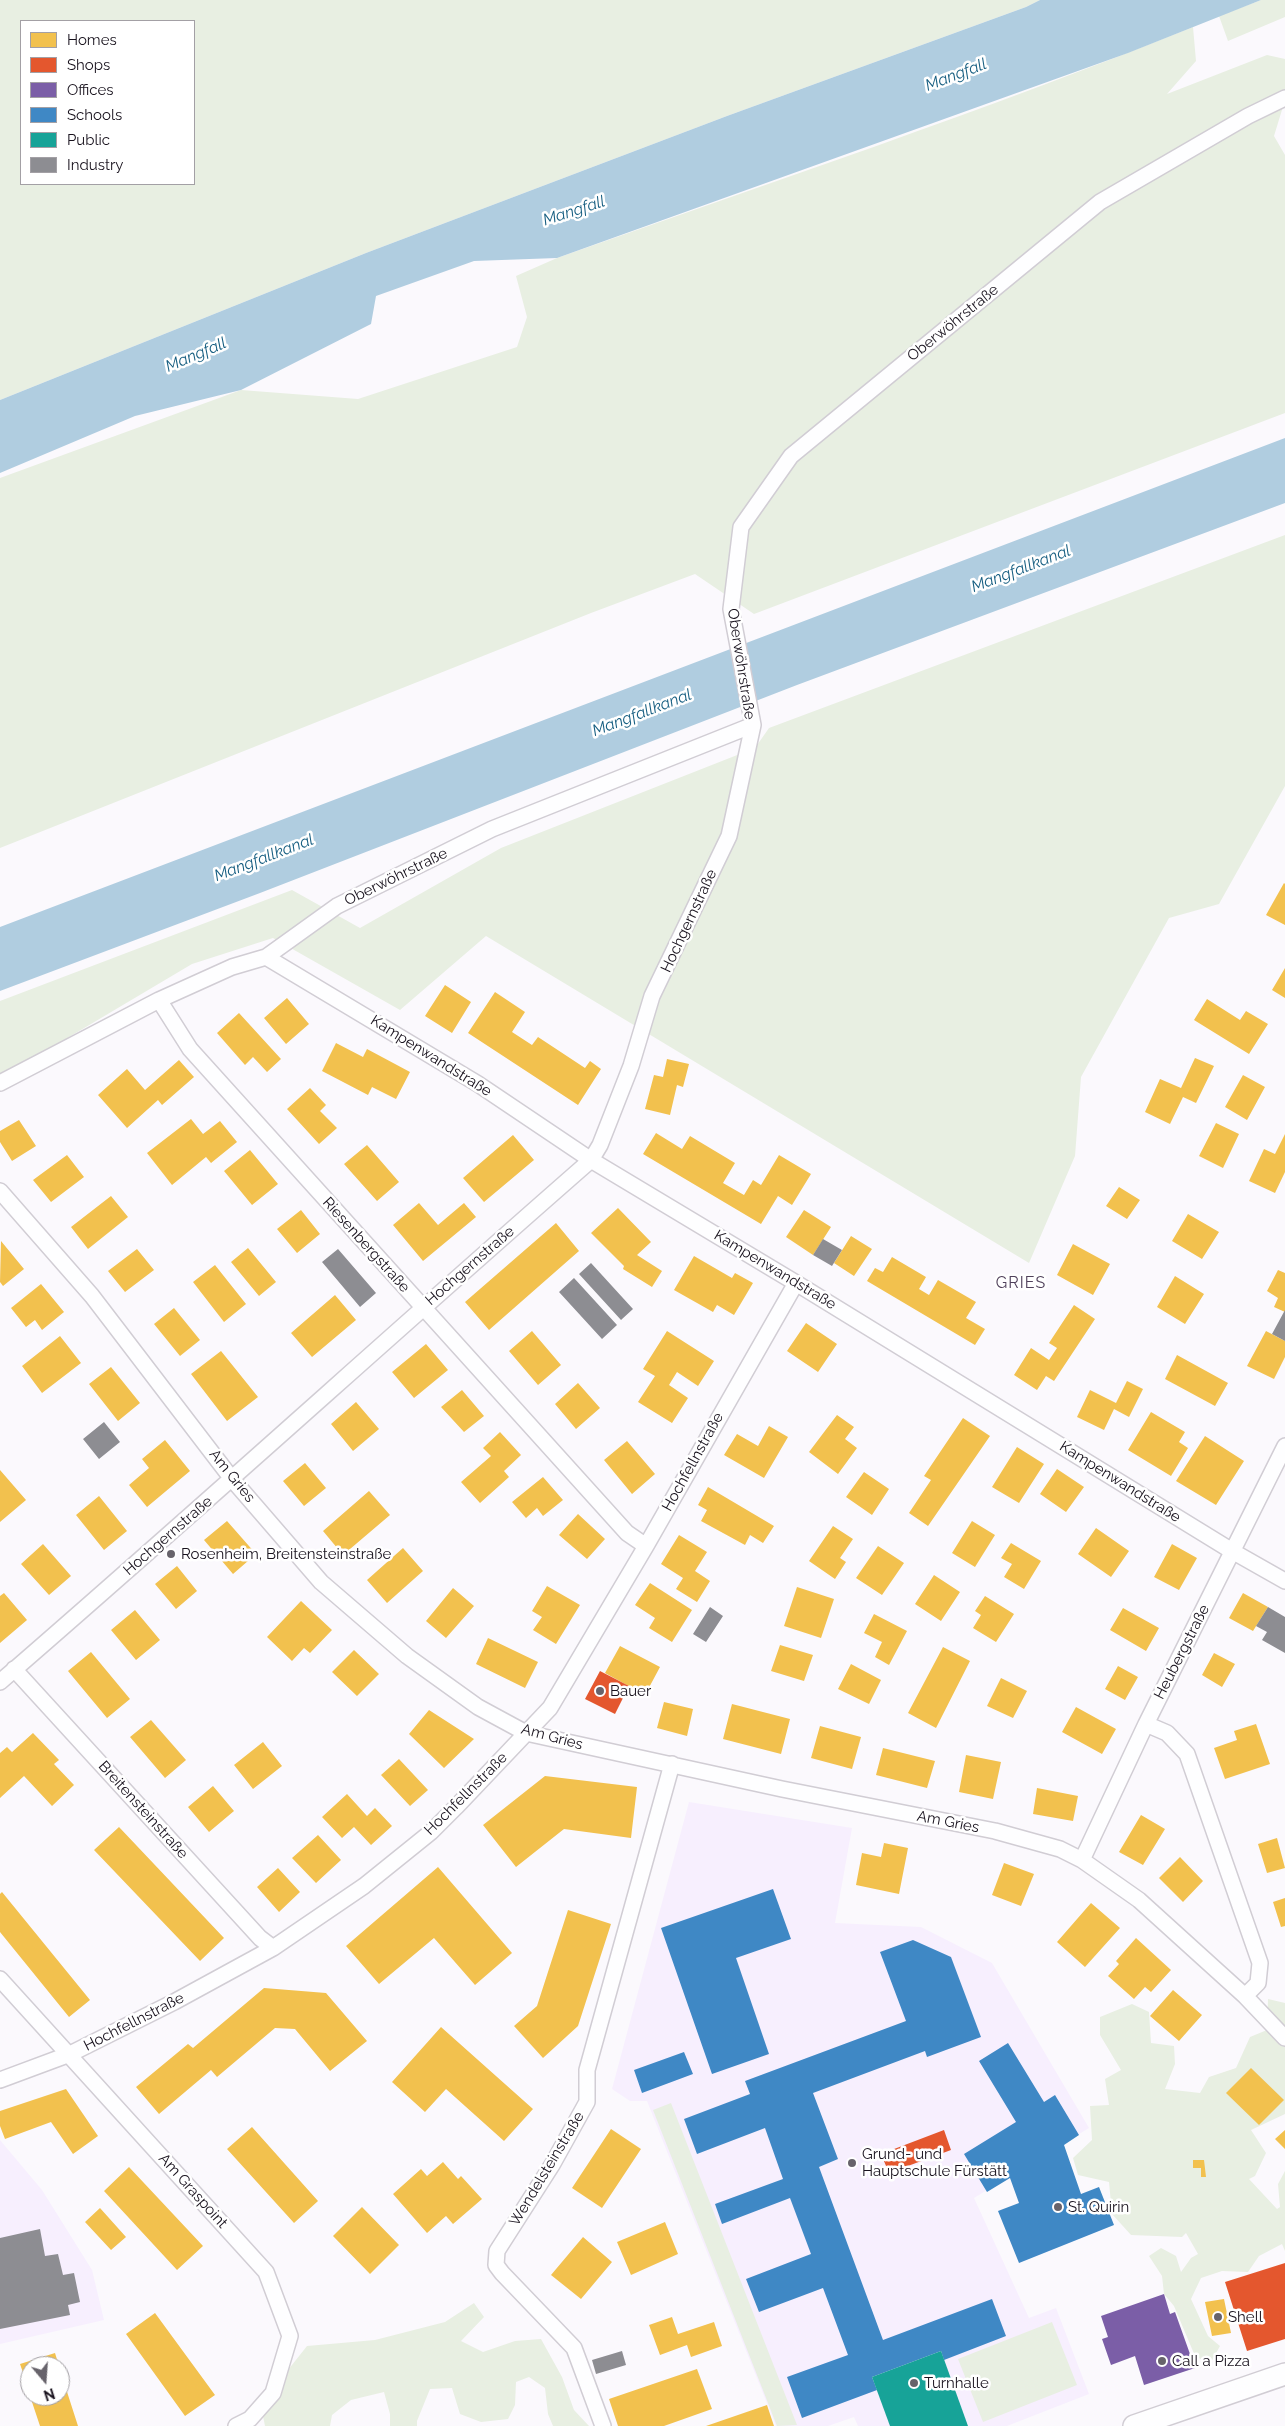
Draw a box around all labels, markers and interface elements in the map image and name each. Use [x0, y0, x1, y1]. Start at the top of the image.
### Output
legend [20, 20, 195, 185]
text: Homes [67, 31, 117, 49]
water label: Mangfall [923, 55, 989, 95]
text: Shops [67, 56, 110, 74]
text: Offices [67, 81, 114, 99]
text: Schools [67, 106, 122, 124]
text: Public [67, 131, 110, 149]
text: Industry [67, 156, 123, 174]
water label: Mangfall [540, 192, 608, 230]
street label: Oberwöhrstraße [904, 281, 1002, 365]
water label: Mangfall [163, 334, 229, 376]
water label: Mangfallkanal [969, 541, 1073, 597]
street label: Oberwöhrstraße [723, 607, 759, 721]
water label: Mangfallkanal [590, 685, 694, 741]
water label: Mangfallkanal [212, 830, 316, 886]
street label: Oberwöhrstraße [342, 844, 450, 910]
street label: Hochgernstraße [657, 867, 721, 975]
street label: Kampenwandstraße [367, 1011, 495, 1101]
street label: Riesenbergstraße [319, 1194, 413, 1296]
street label: Hochgernstraße [422, 1223, 518, 1309]
street label: Kampenwandstraße [711, 1226, 839, 1314]
district label: GRIES [995, 1273, 1047, 1293]
street label: Hochfellnstraße [658, 1410, 728, 1514]
street label: Kampenwandstraße [1056, 1437, 1184, 1527]
street label: Am Gries [205, 1446, 259, 1506]
street label: Hochgernstraße [120, 1493, 216, 1579]
place label: Rosenheim, Breitensteinstraße [181, 1545, 391, 1563]
marker: Rosenheim, Breitensteinstraße [165, 1548, 177, 1560]
street label: Heubergstraße [1150, 1602, 1214, 1702]
place label: Bauer [610, 1682, 651, 1700]
marker: Bauer [594, 1685, 606, 1697]
street label: Am Gries [519, 1720, 585, 1754]
street label: Hochfellnstraße [421, 1749, 511, 1839]
street label: Breitensteinstraße [94, 1757, 192, 1863]
street label: Am Gries [915, 1807, 981, 1837]
street label: Hochfellnstraße [81, 1989, 187, 2055]
street label: Wendelsteinstraße [506, 2109, 588, 2229]
place label: Grund- und Hauptschule Fürstätt [862, 2145, 1007, 2180]
street label: Am Graspoint [155, 2150, 231, 2232]
marker: Grund- und Hauptschule Fürstätt [846, 2157, 858, 2169]
place label: St. Quirin [1068, 2198, 1129, 2216]
marker: St. Quirin [1052, 2201, 1064, 2213]
place label: Shell [1228, 2308, 1263, 2326]
marker: Shell [1212, 2311, 1224, 2323]
place label: Call a Pizza [1172, 2352, 1250, 2370]
marker: Call a Pizza [1156, 2355, 1168, 2367]
north arrow [20, 2356, 70, 2406]
place label: Turnhalle [924, 2374, 989, 2392]
marker: Turnhalle [908, 2377, 920, 2389]
text: N [42, 2385, 57, 2404]

